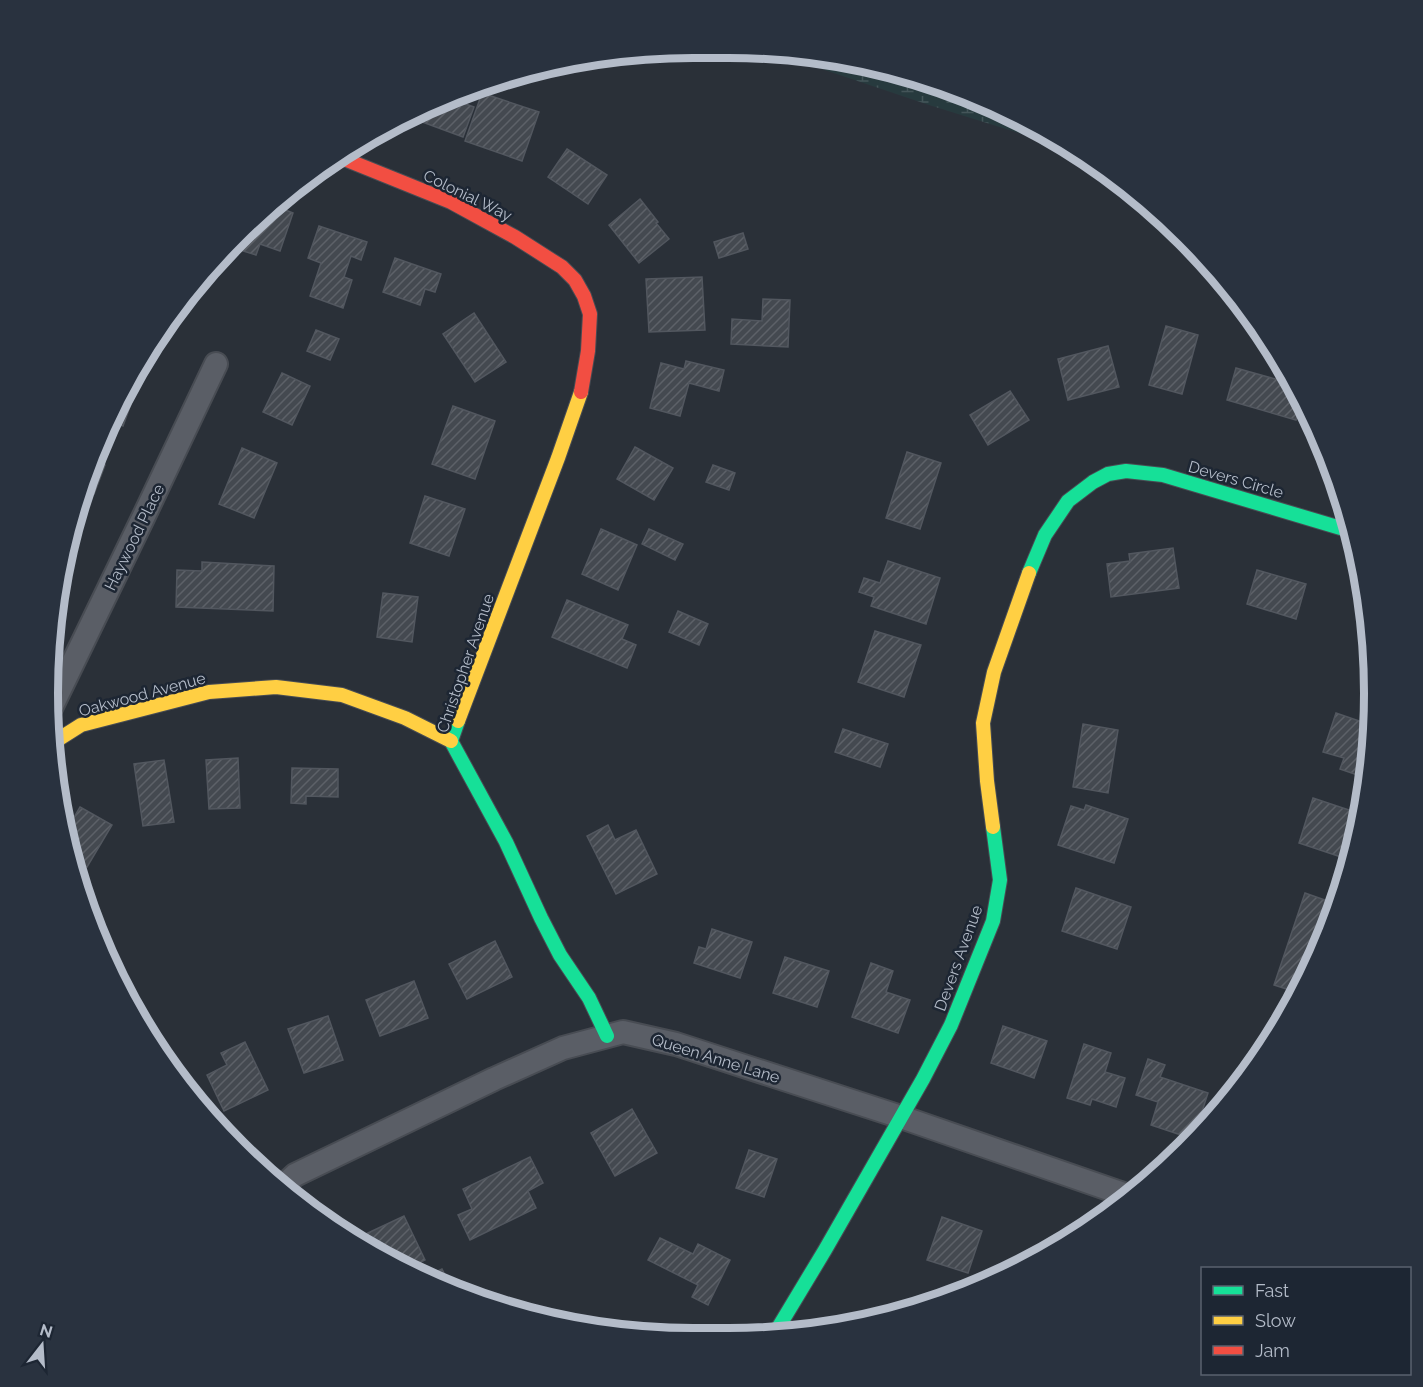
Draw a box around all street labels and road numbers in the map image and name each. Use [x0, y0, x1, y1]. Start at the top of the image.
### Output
street label: Colonial Way [420, 166, 516, 225]
street label: Devers Circle [1186, 457, 1286, 502]
street label: Haywood Place [101, 481, 168, 593]
street label: Christopher Avenue [433, 591, 498, 735]
street label: Oakwood Avenue [77, 668, 208, 721]
street label: Devers Avenue [931, 903, 986, 1014]
street label: Queen Anne Lane [650, 1030, 782, 1087]

